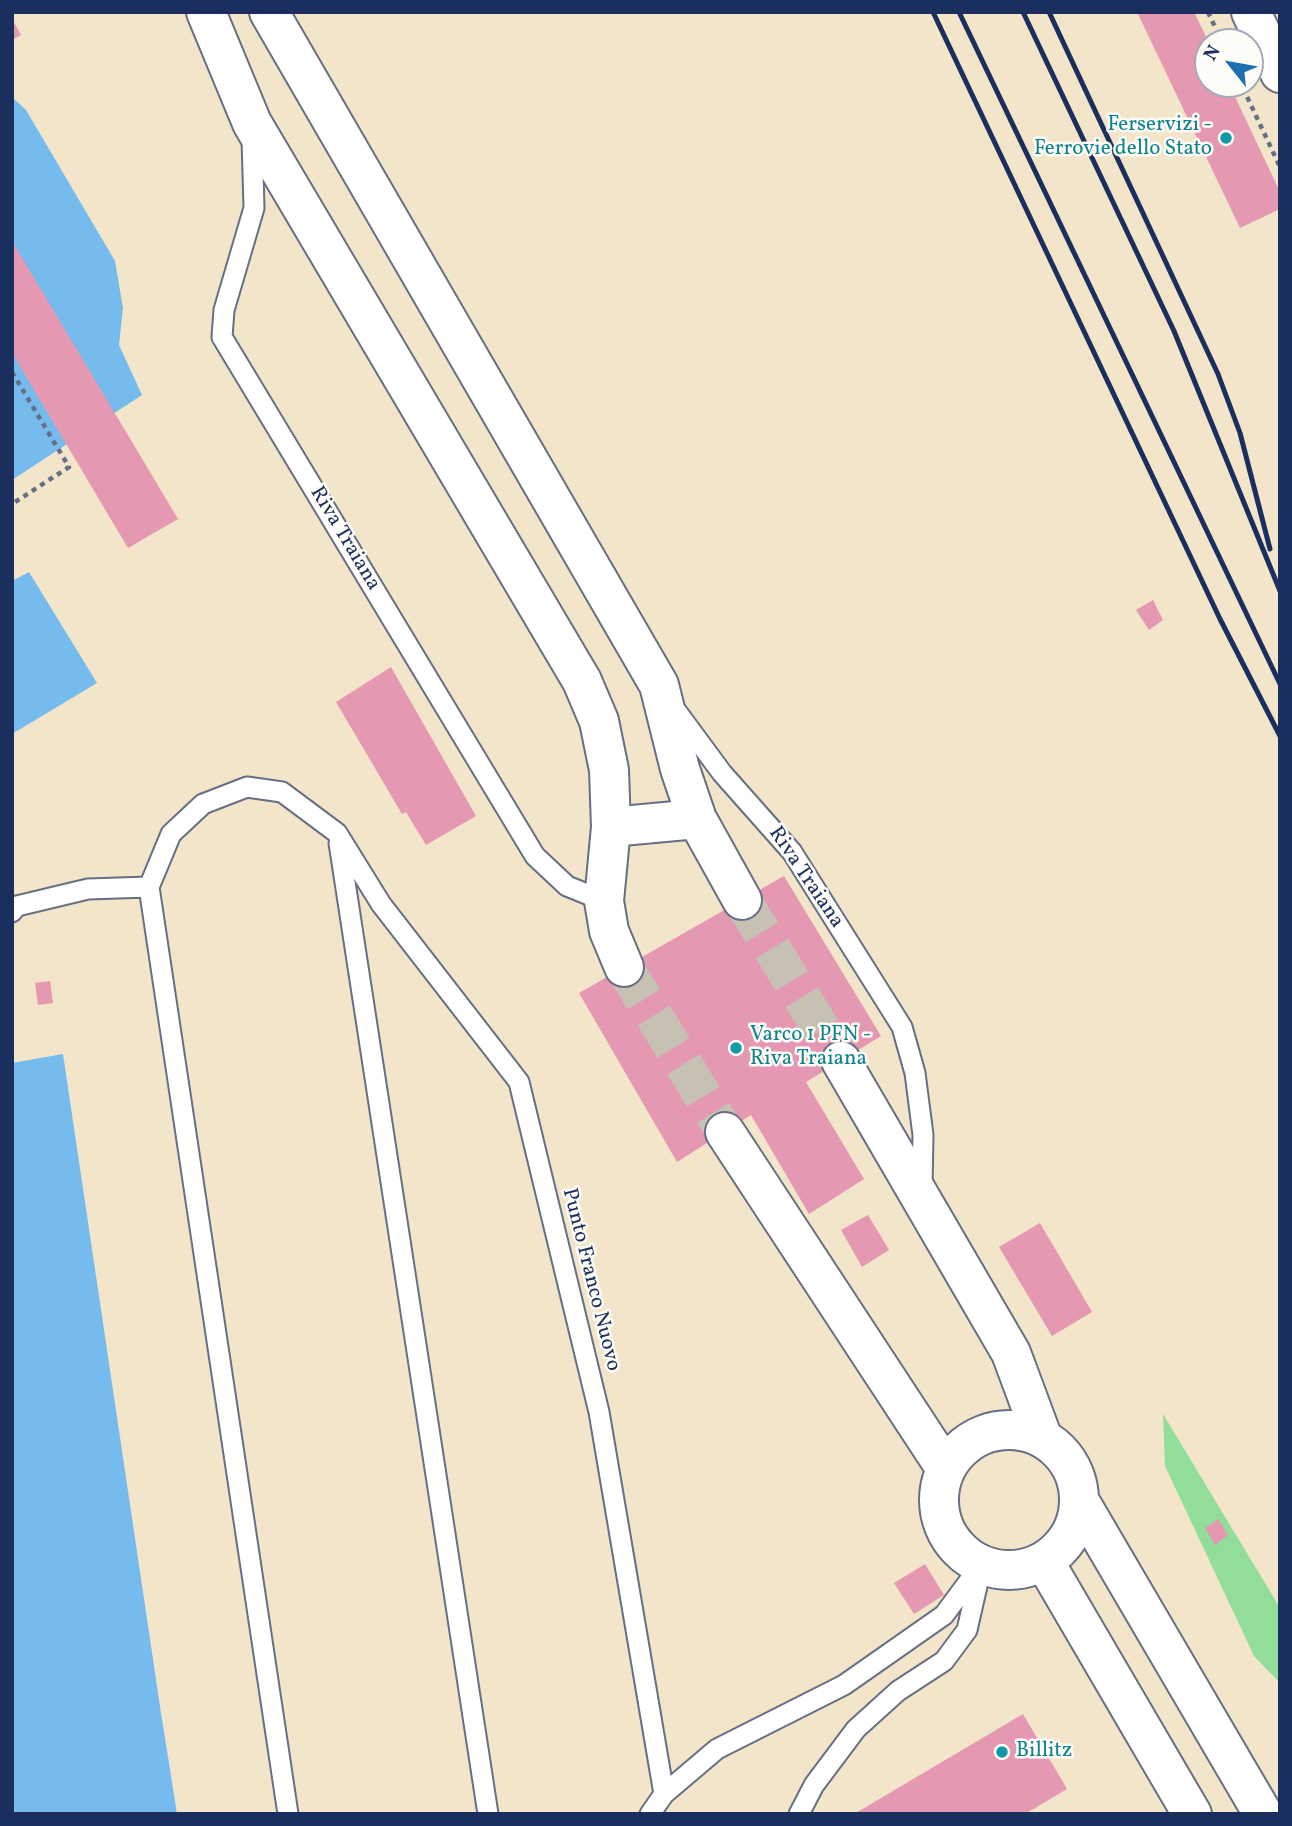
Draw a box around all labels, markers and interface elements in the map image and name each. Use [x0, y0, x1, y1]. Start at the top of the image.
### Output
north arrow [1194, 28, 1264, 98]
text: N [1198, 41, 1227, 66]
place label: Ferservizi - Ferrovie dello Stato [1034, 113, 1212, 163]
marker: Ferservizi - Ferrovie dello Stato [1218, 130, 1234, 146]
street label: Riva Traiana [303, 482, 385, 596]
street label: Riva Traiana [762, 822, 848, 934]
place label: Varco 1 PFN - Riva Traiana [750, 1023, 871, 1073]
marker: Varco 1 PFN - Riva Traiana [728, 1040, 744, 1056]
street label: Punto Franco Nuovo [555, 1186, 625, 1374]
place label: Billitz [1016, 1739, 1072, 1765]
marker: Billitz [994, 1744, 1010, 1760]

